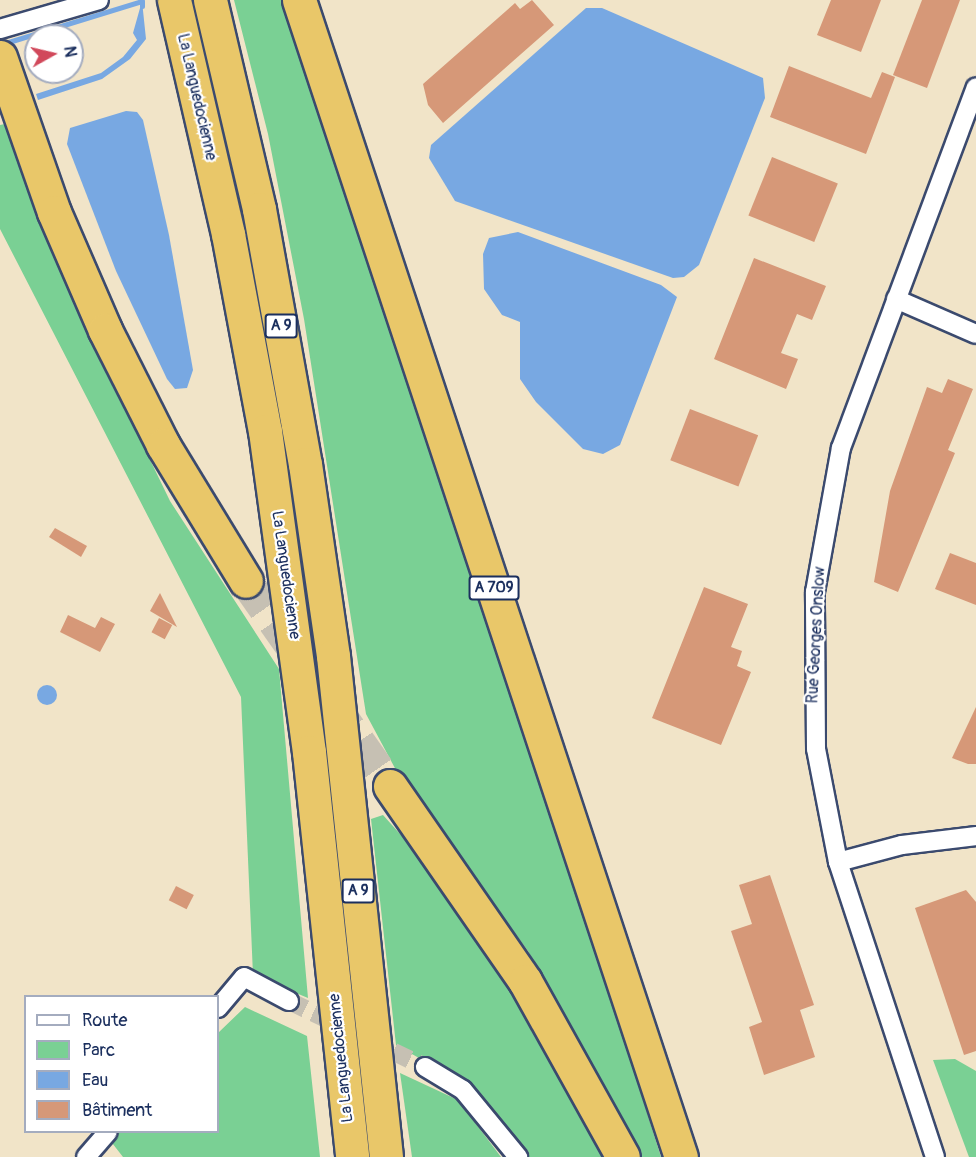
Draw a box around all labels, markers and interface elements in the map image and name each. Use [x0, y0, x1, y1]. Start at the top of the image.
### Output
north arrow [24, 24, 84, 84]
street label: La Languedocienne [173, 32, 221, 162]
text: N [59, 45, 80, 59]
road number: A 9 [264, 314, 298, 338]
street label: La Languedocienne [267, 509, 305, 641]
street label: Rue Georges Onslow [803, 566, 829, 704]
road number: A 709 [468, 576, 520, 600]
road number: A 9 [342, 879, 374, 903]
street label: La Languedocienne [325, 993, 357, 1123]
legend [24, 995, 219, 1133]
text: Route [82, 1009, 127, 1032]
text: Parc [82, 1039, 115, 1062]
text: Eau [82, 1069, 108, 1092]
text: Bâtiment [82, 1099, 152, 1122]

